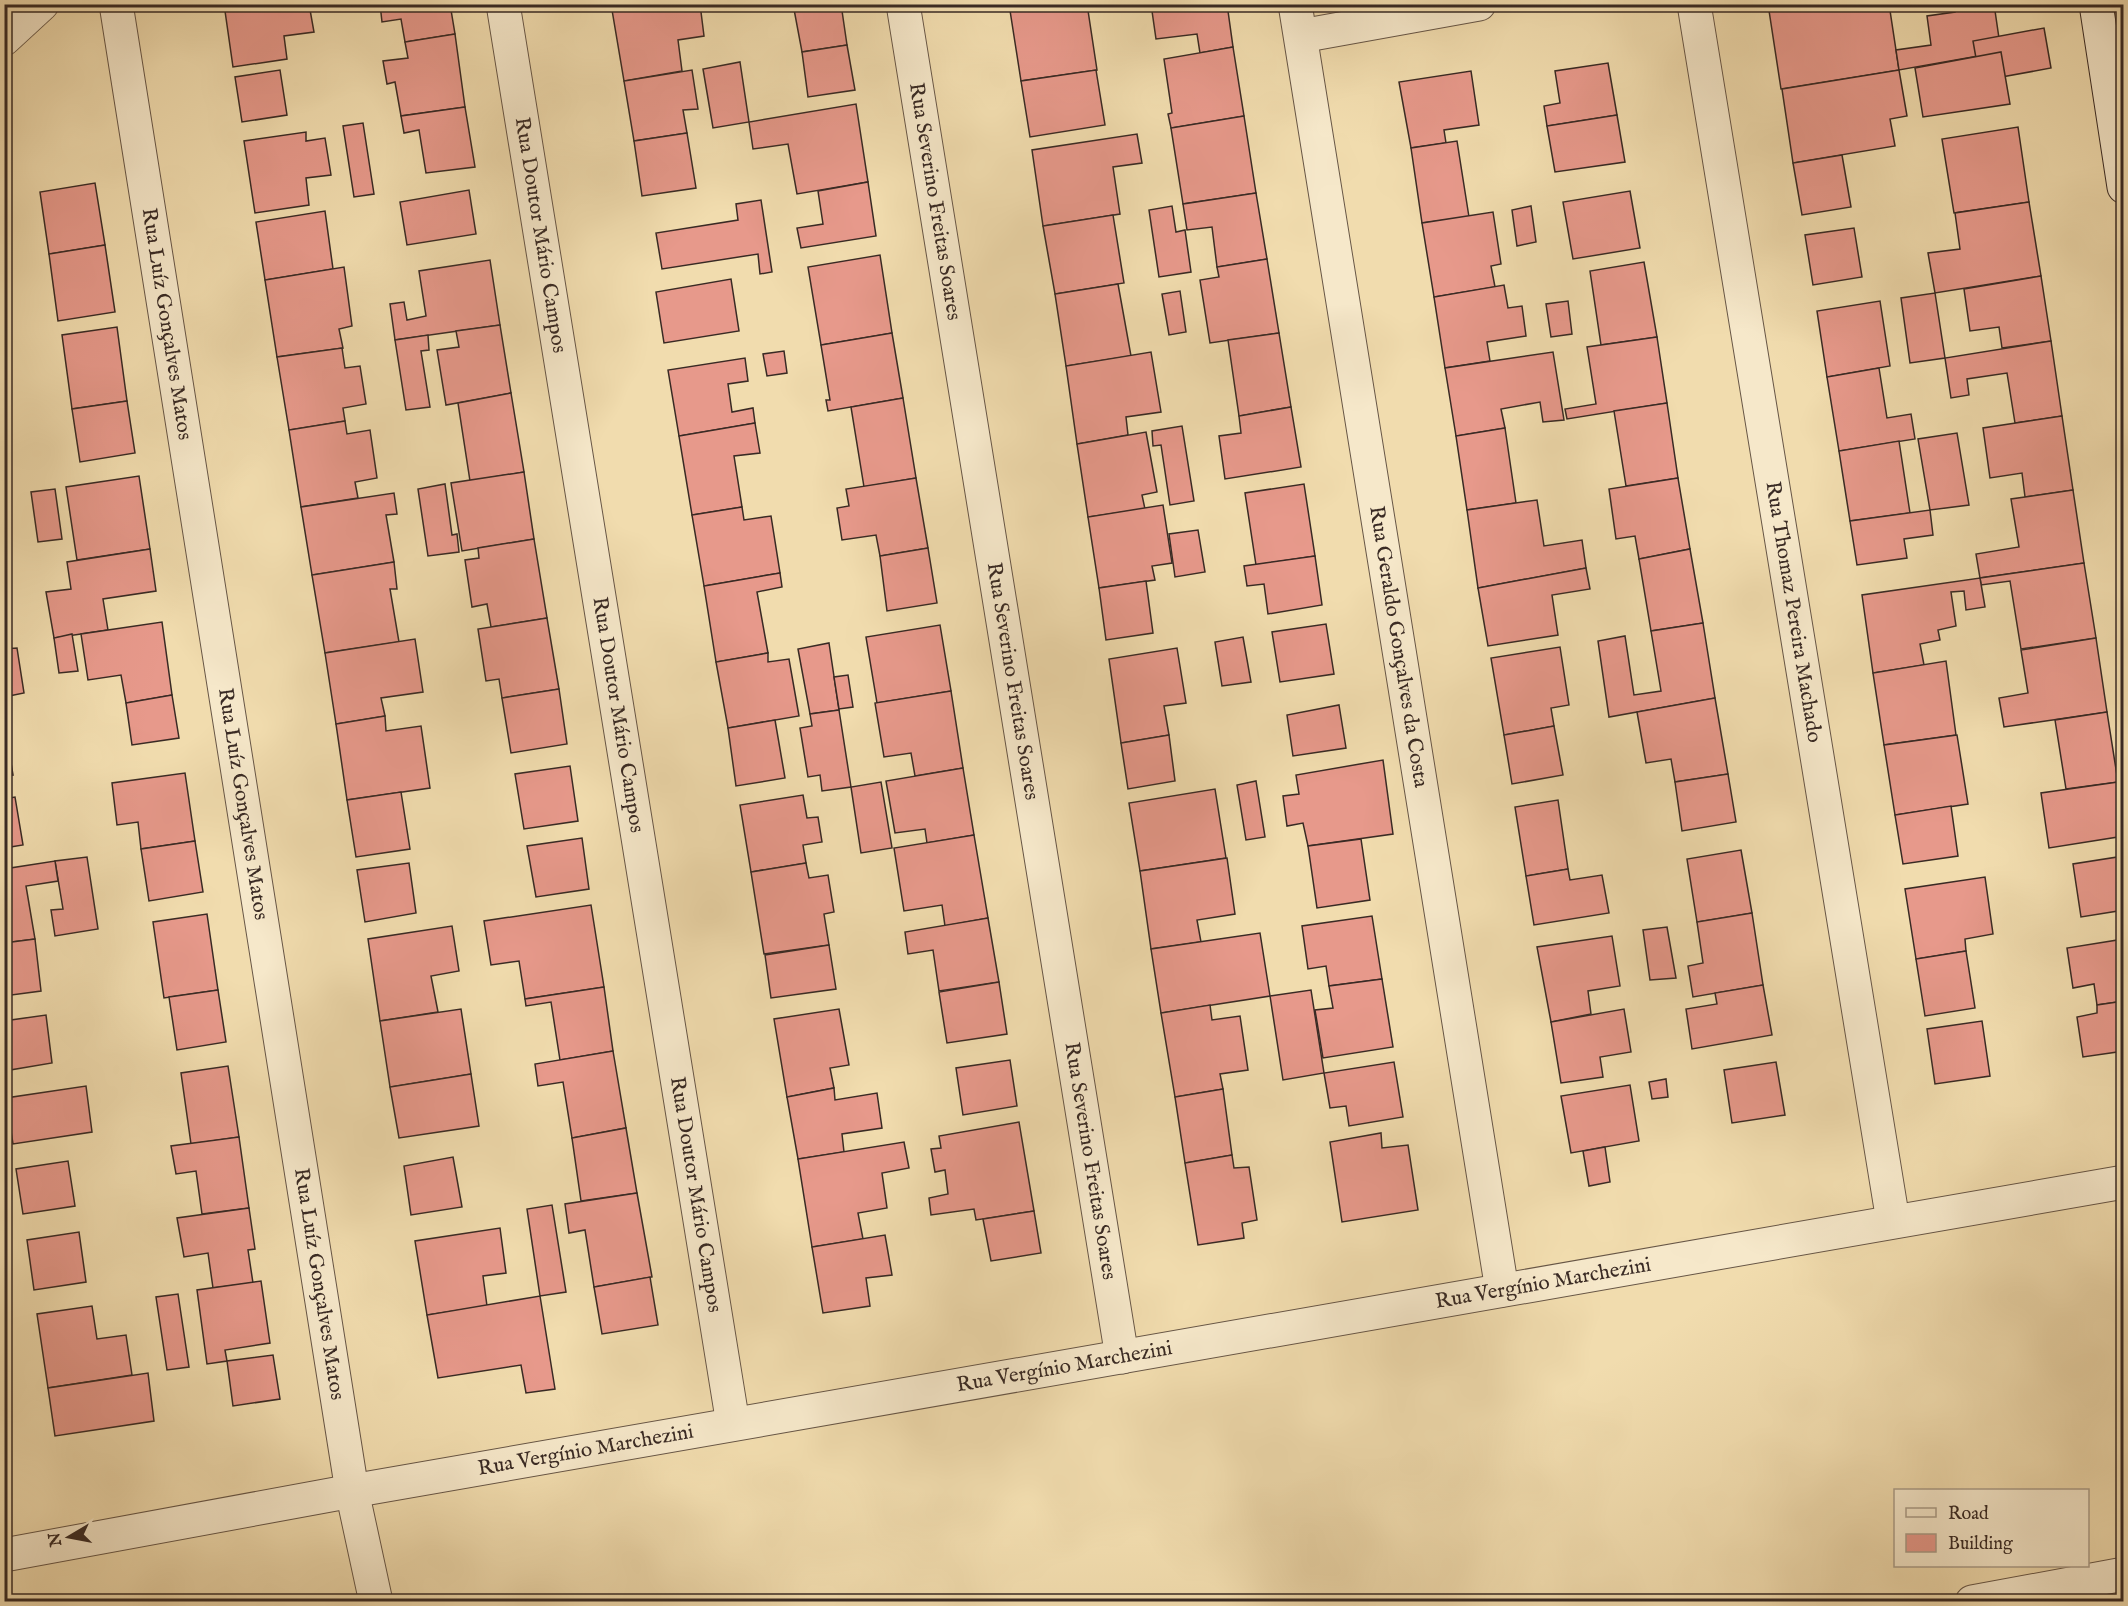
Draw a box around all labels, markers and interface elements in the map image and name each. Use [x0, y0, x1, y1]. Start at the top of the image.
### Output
street label: Rua Severino Freitas Soares [902, 81, 967, 322]
street label: Rua Doutor Mário Campos [508, 115, 573, 355]
street label: Rua Luíz Gonçalves Matos [135, 206, 198, 442]
street label: Rua Thomaz Pereira Machado [1759, 479, 1828, 745]
street label: Rua Geraldo Gonçalves da Costa [1362, 504, 1435, 790]
street label: Rua Severino Freitas Soares [980, 560, 1045, 802]
street label: Rua Doutor Mário Campos [586, 595, 651, 835]
street label: Rua Luíz Gonçalves Matos [211, 686, 275, 922]
street label: Rua Severino Freitas Soares [1058, 1040, 1123, 1282]
street label: Rua Doutor Mário Campos [663, 1075, 728, 1314]
street label: Rua Luíz Gonçalves Matos [287, 1166, 351, 1402]
street label: Rua Vergínio Marchezini [1433, 1251, 1653, 1315]
street label: Rua Vergínio Marchezini [954, 1335, 1174, 1399]
street label: Rua Vergínio Marchezini [476, 1418, 696, 1482]
legend [1894, 1489, 2089, 1567]
text: Road [1948, 1503, 1989, 1526]
north arrow [39, 1507, 99, 1567]
text: N [45, 1531, 67, 1549]
text: Building [1948, 1533, 2013, 1556]

